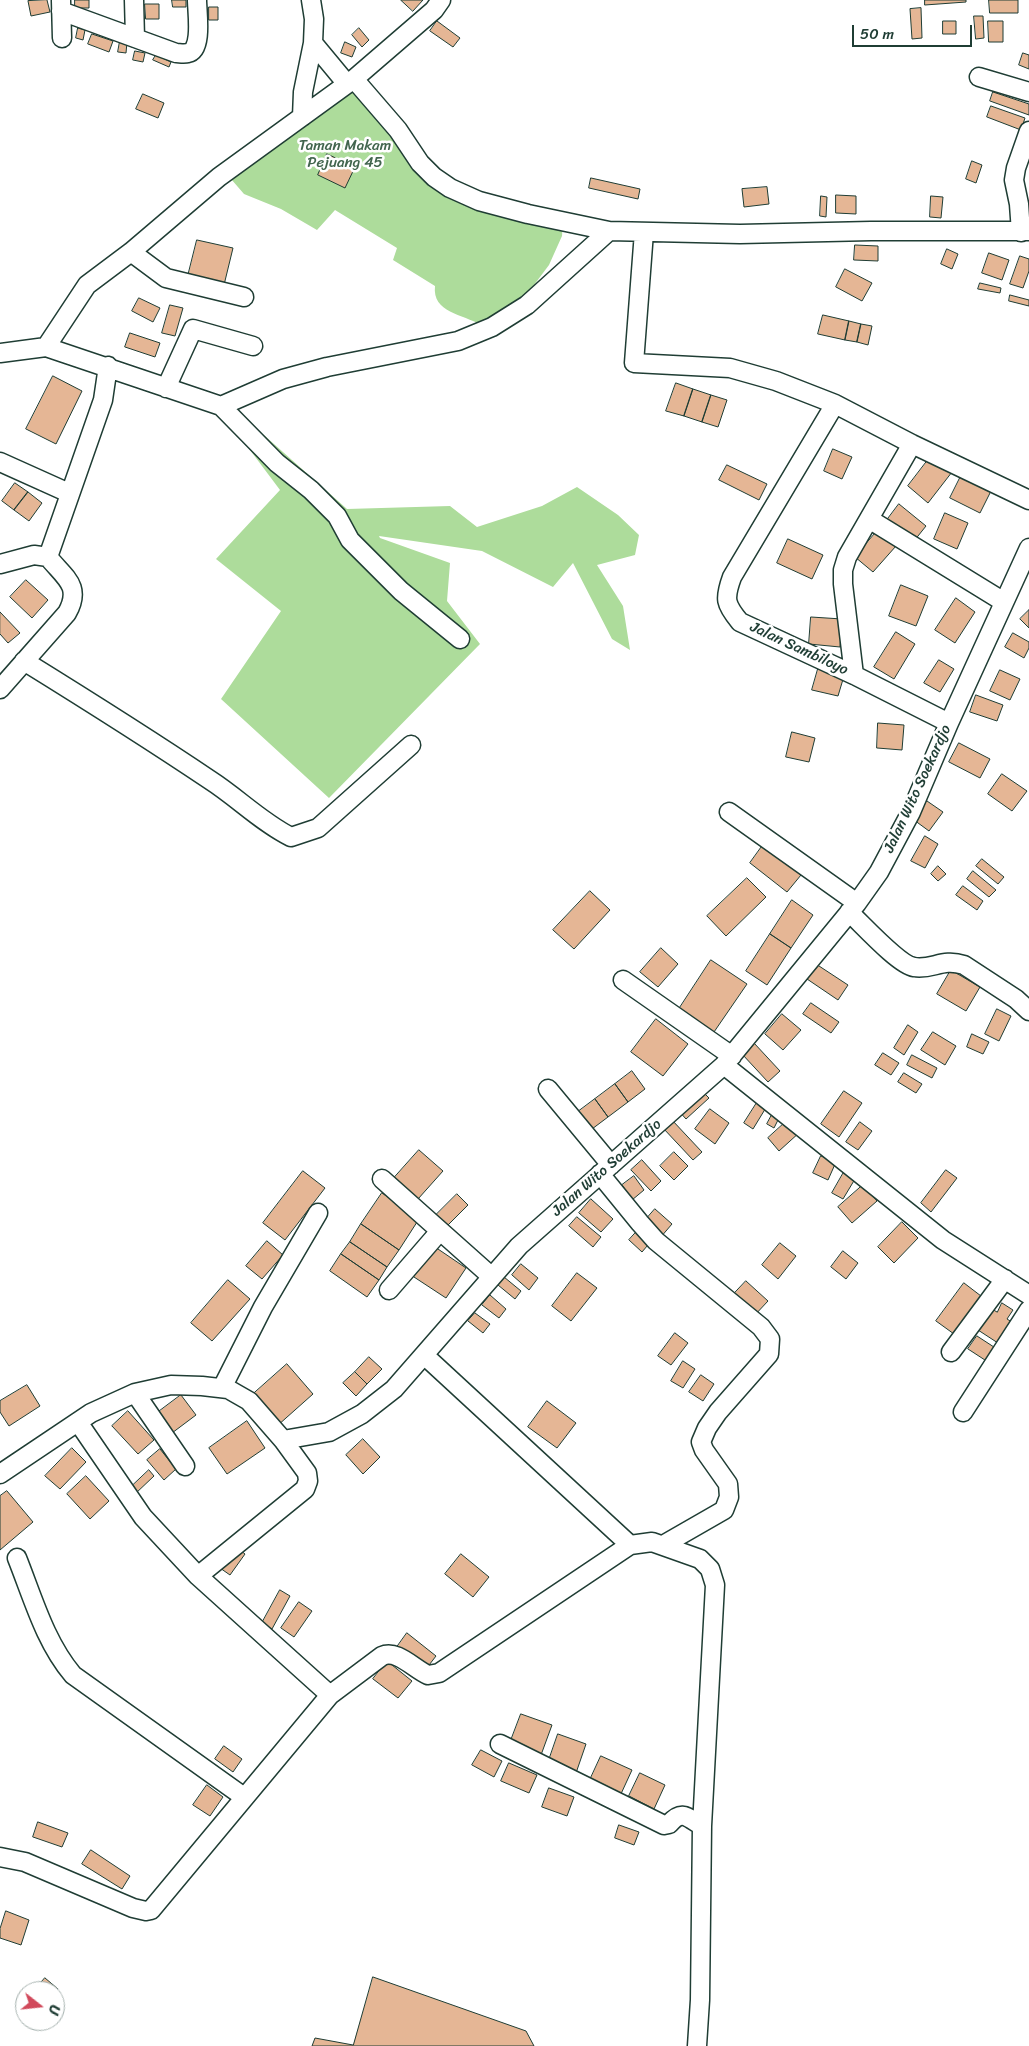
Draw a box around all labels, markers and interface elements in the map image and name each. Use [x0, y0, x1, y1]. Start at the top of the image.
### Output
scale bar [854, 15, 974, 47]
text: 50 m [860, 21, 894, 47]
park label: Taman Makam Pejuang 45 [299, 137, 391, 172]
street label: Jalan Sambiloyo [747, 618, 851, 680]
street label: Jalan Wito Soekardjo [880, 722, 956, 856]
street label: Jalan Wito Soekardjo [549, 1116, 665, 1220]
north arrow [15, 1981, 65, 2031]
text: U [41, 2002, 67, 2018]

